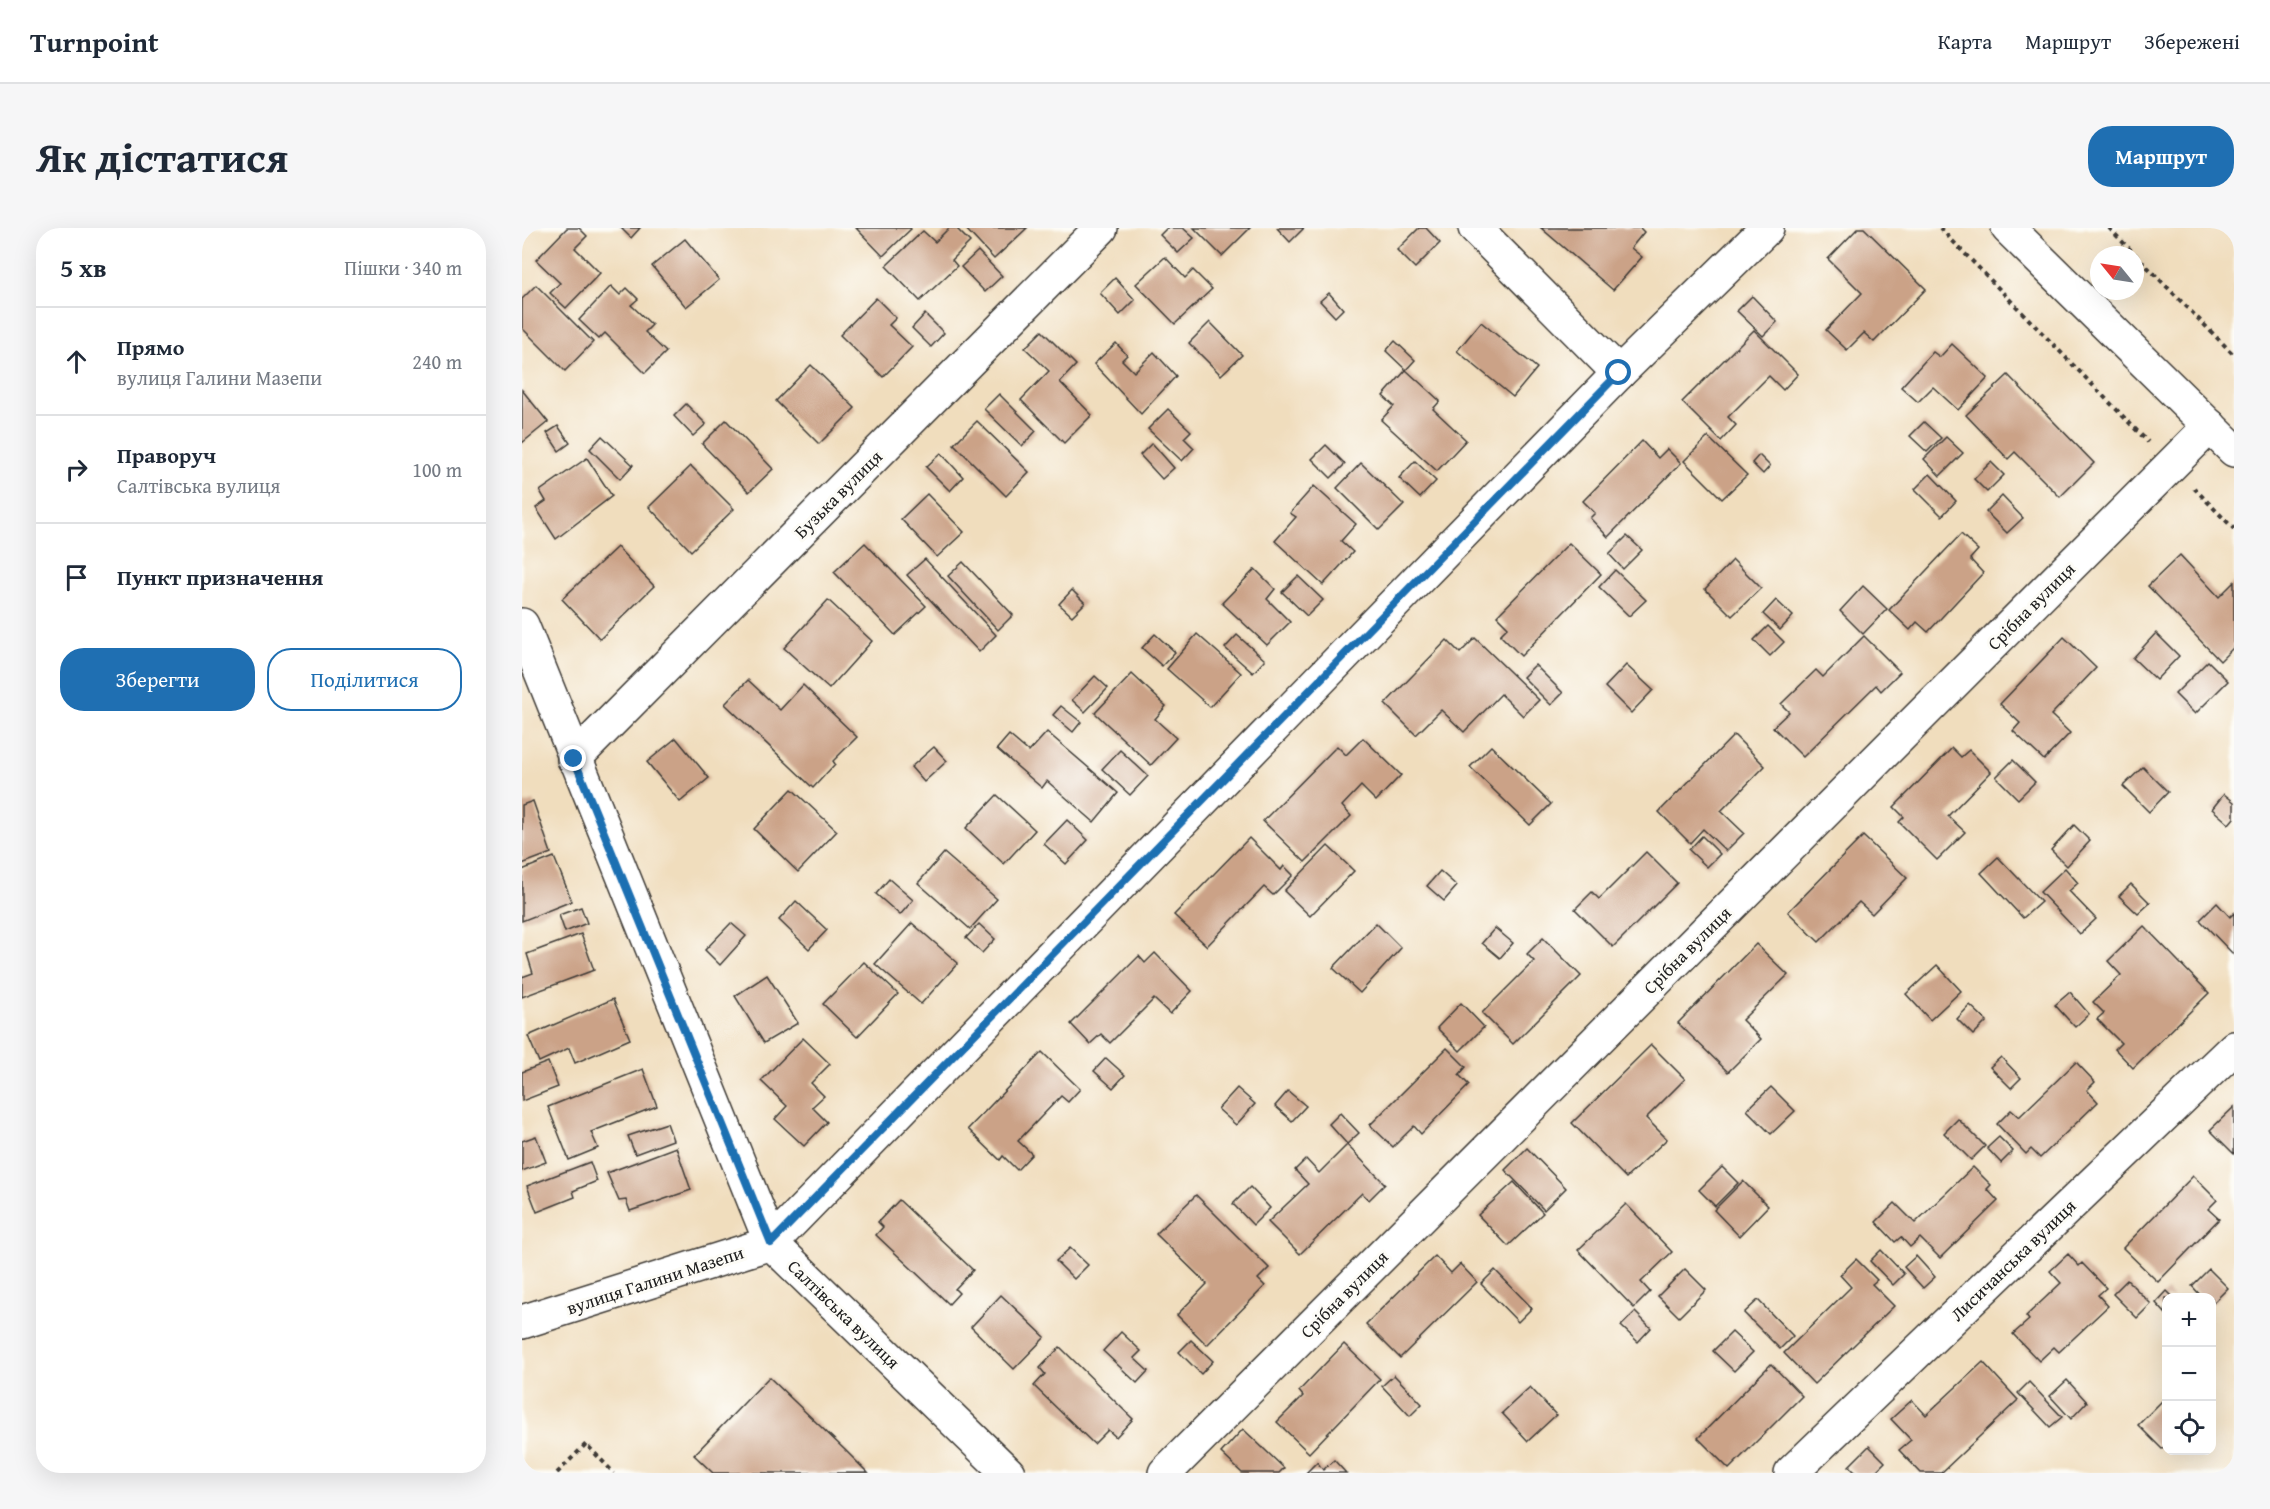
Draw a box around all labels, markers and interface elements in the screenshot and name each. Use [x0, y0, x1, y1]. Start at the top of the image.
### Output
text: Turnpoint [30, 21, 159, 62]
text: Карта [1938, 26, 1992, 57]
text: Маршрут [2025, 26, 2111, 57]
text: Збережені [2144, 26, 2240, 57]
text: Як дістатися [36, 126, 288, 187]
button: Маршрут [2088, 126, 2234, 187]
north arrow [2090, 246, 2144, 300]
text: 5 хв [60, 248, 107, 287]
text: Пішки · 340 m [344, 253, 462, 282]
text: Прямо [117, 331, 184, 363]
icon: ahead [60, 345, 93, 378]
text: 240 m [412, 347, 462, 376]
route start [1605, 359, 1631, 385]
text: вулиця Галини Мазепи [117, 363, 322, 392]
text: Праворуч [117, 439, 216, 471]
street label: Бузька вулиця [788, 444, 888, 544]
icon: right [60, 453, 93, 486]
text: 100 m [412, 455, 462, 484]
text: Салтівська вулиця [117, 471, 280, 500]
street label: Срібна вулиця [1981, 556, 2081, 656]
icon: arrive [60, 561, 93, 594]
text: Пункт призначення [117, 561, 323, 593]
button: Зберегти [60, 648, 255, 711]
button: Поділитися [267, 648, 462, 711]
route end [560, 745, 586, 771]
street label: Срібна вулиця [1637, 900, 1737, 1000]
street label: Лисичанська вулиця [1944, 1193, 2082, 1327]
street label: вулиця Галини Мазепи [563, 1239, 747, 1321]
street label: Срібна вулиця [1294, 1244, 1394, 1344]
street label: Салтівська вулиця [782, 1253, 906, 1375]
map controls [2162, 1293, 2216, 1455]
button: + [2162, 1293, 2216, 1347]
button: − [2162, 1347, 2216, 1401]
button: locate [2162, 1401, 2216, 1455]

